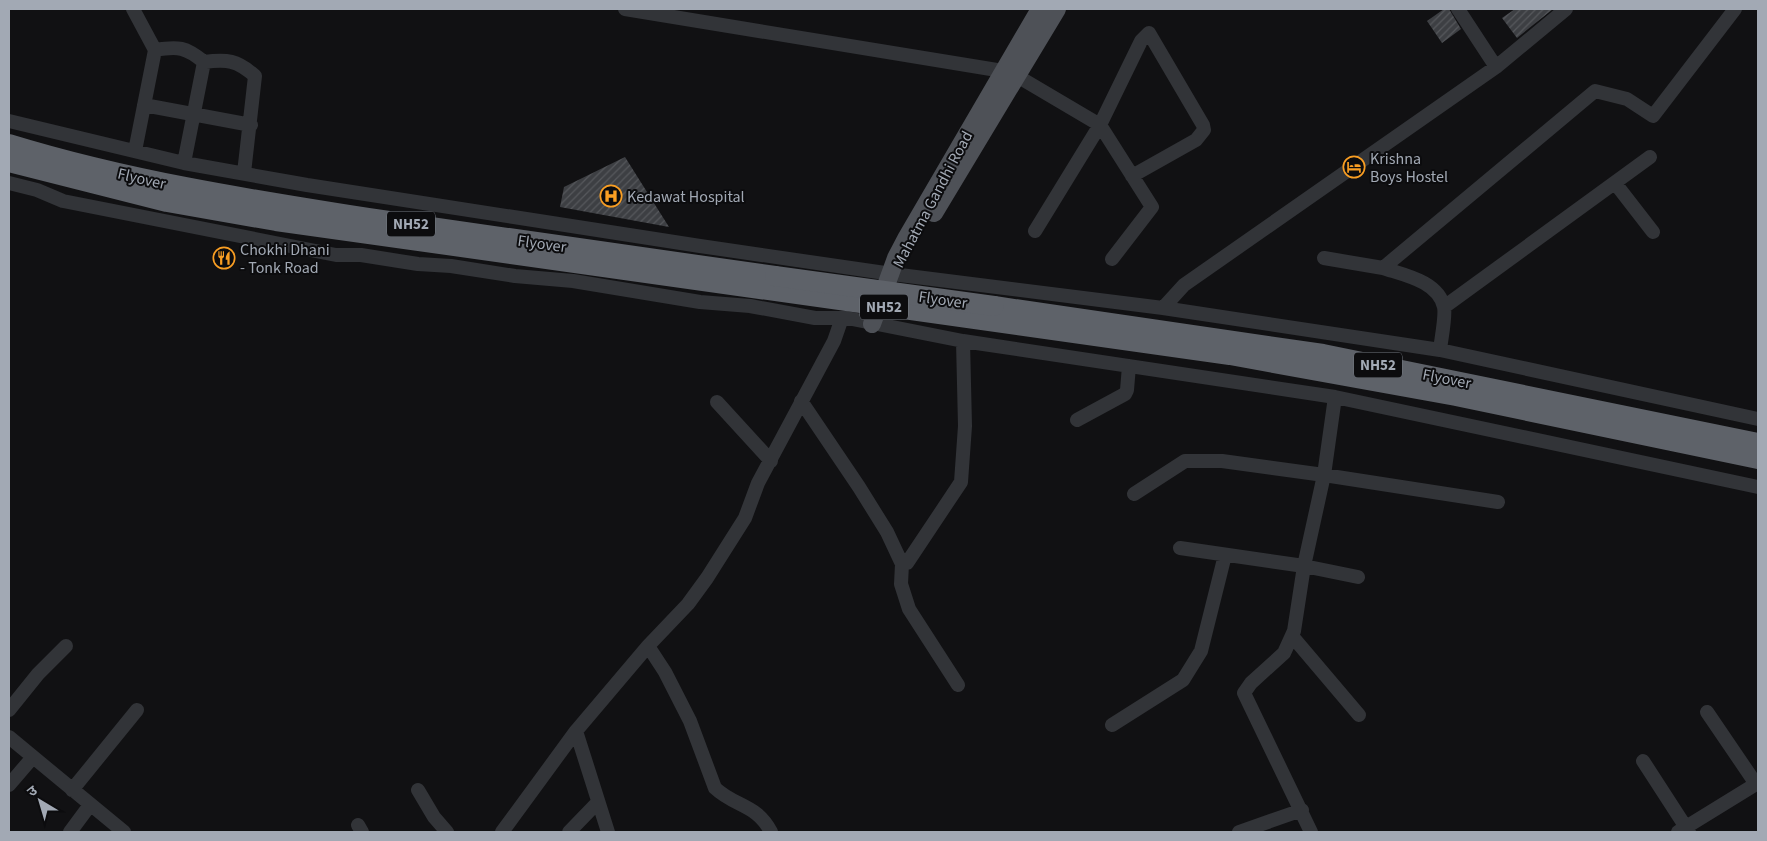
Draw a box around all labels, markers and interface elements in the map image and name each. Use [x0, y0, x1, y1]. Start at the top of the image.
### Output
street label: Mahatma Gandhi Road [888, 127, 978, 272]
place label: Krishna Boys Hostel [1370, 148, 1448, 188]
hotel icon: Krishna Boys Hostel [1342, 155, 1366, 179]
street label: Flyover [115, 163, 169, 195]
hospital icon: Kedawat Hospital [599, 184, 623, 208]
place label: Kedawat Hospital [627, 186, 745, 208]
road number: NH52 [387, 212, 435, 236]
street label: Flyover [516, 230, 568, 258]
place label: Chokhi Dhani - Tonk Road [240, 239, 330, 279]
restaurant icon: Chokhi Dhani - Tonk Road [212, 246, 236, 270]
street label: Flyover [917, 286, 969, 314]
road number: NH52 [860, 294, 908, 320]
road number: NH52 [1354, 352, 1402, 378]
street label: Flyover [1421, 364, 1473, 395]
north arrow [15, 776, 65, 826]
text: उ [23, 781, 43, 802]

